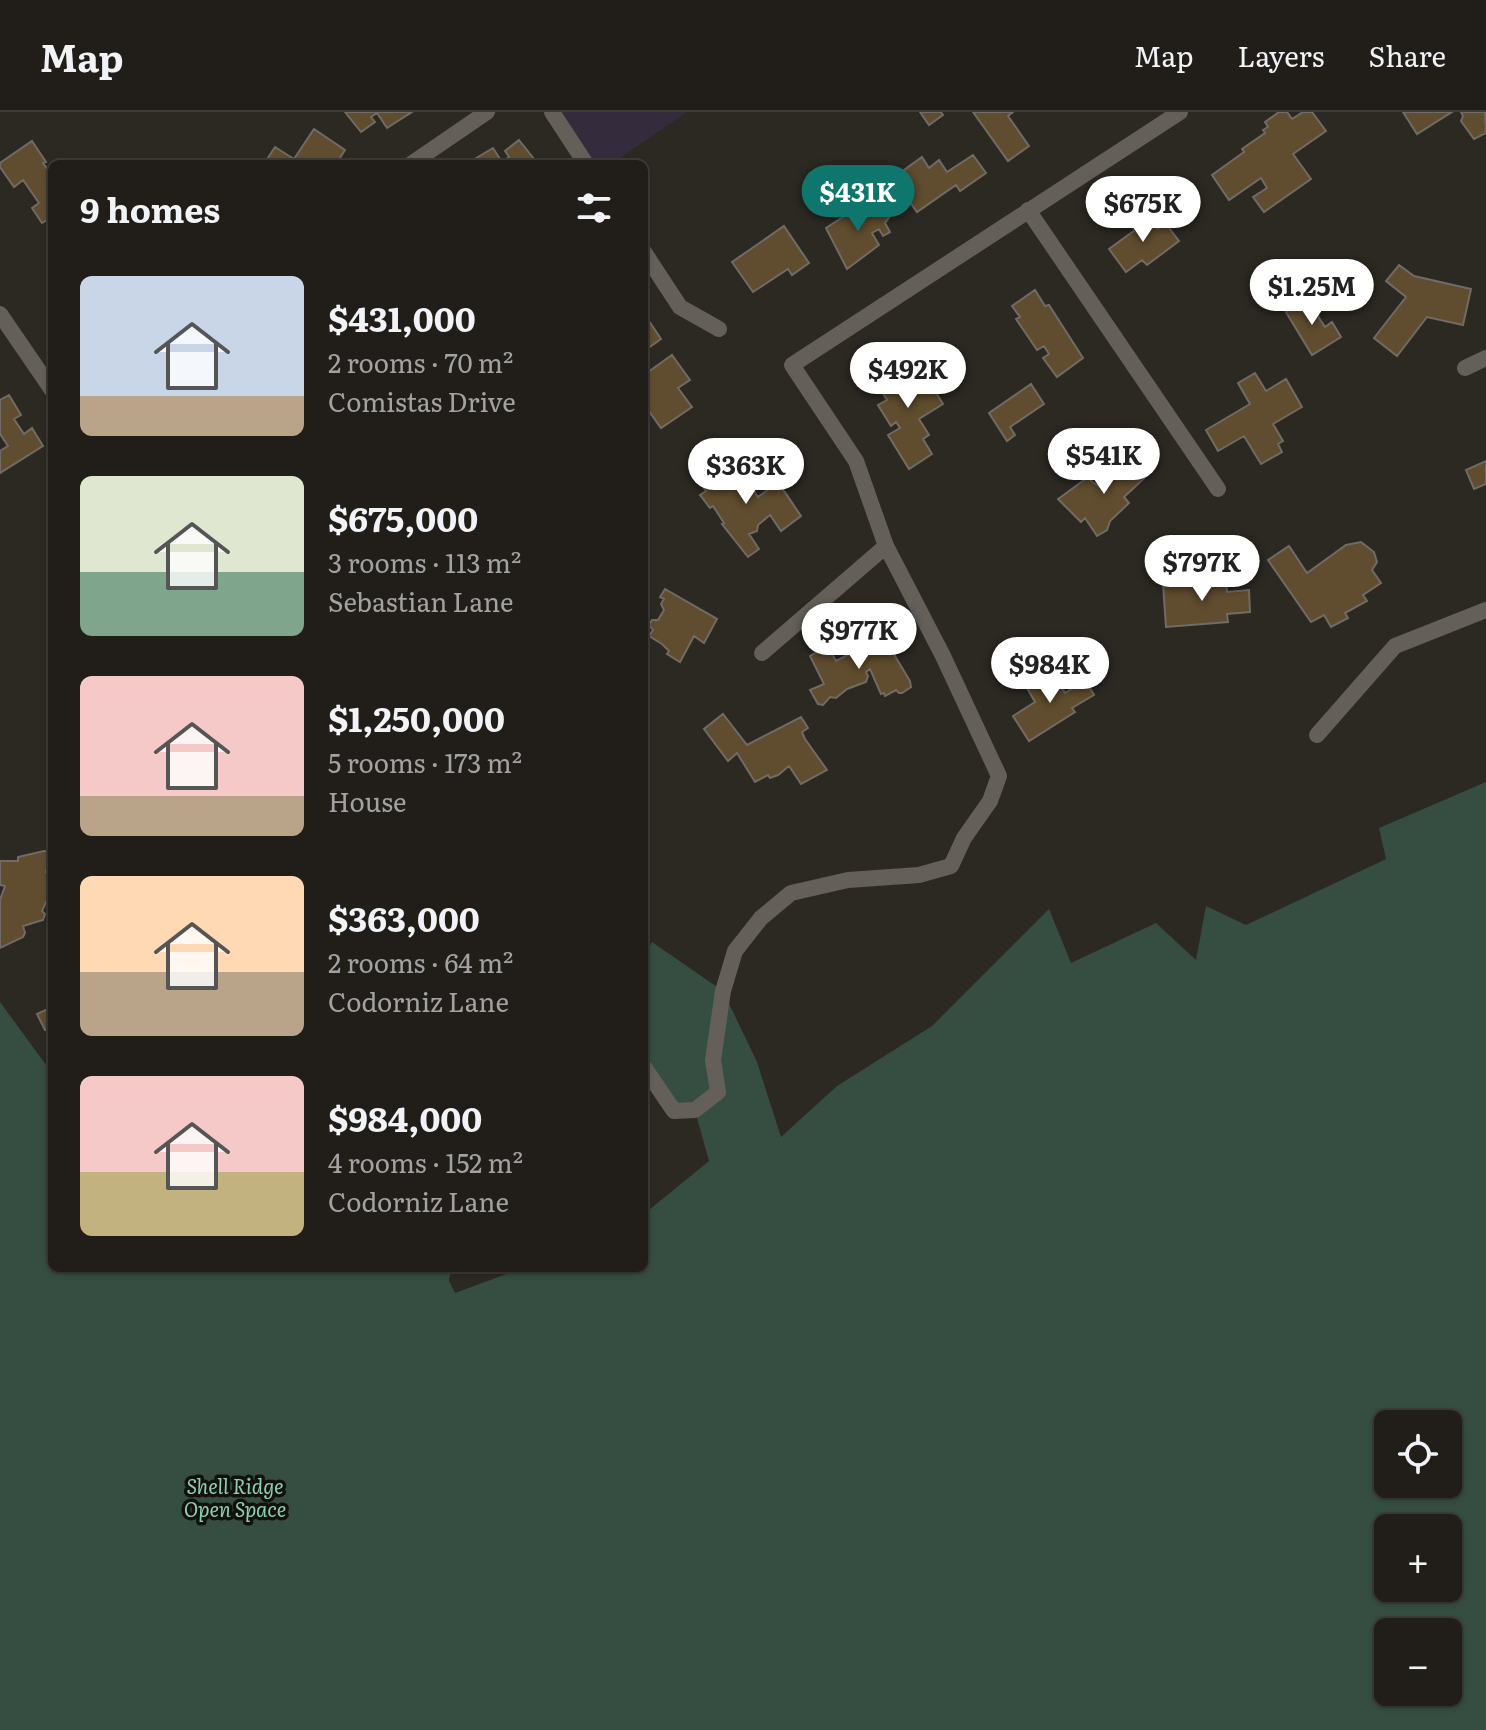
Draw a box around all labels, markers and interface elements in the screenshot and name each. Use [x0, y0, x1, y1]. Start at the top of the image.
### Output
text: Map [40, 27, 124, 84]
text: Map [1134, 34, 1193, 76]
text: Layers [1237, 34, 1324, 76]
text: Share [1368, 34, 1446, 76]
pin: $431K [802, 165, 914, 233]
text: $431K [820, 171, 896, 210]
pin: $675K [1087, 176, 1199, 244]
text: $675K [1104, 182, 1182, 221]
text: 9 homes [80, 183, 220, 233]
icon: filters [572, 186, 616, 230]
pin: $1.25M [1247, 259, 1377, 327]
text: $1.25M [1268, 265, 1356, 304]
text: $431,000 [328, 292, 476, 342]
icon: home [144, 308, 240, 404]
text: 2 rooms · 70 m² [328, 342, 513, 381]
pin: $492K [852, 342, 964, 410]
text: $492K [868, 348, 948, 387]
text: Comistas Drive [328, 381, 516, 420]
pin: $541K [1048, 428, 1160, 496]
text: $541K [1066, 434, 1142, 473]
pin: $363K [690, 438, 802, 506]
text: $363K [706, 444, 786, 483]
text: $675,000 [328, 492, 478, 542]
icon: home [144, 508, 240, 604]
pin: $797K [1146, 535, 1258, 603]
text: $797K [1163, 541, 1241, 580]
text: 3 rooms · 113 m² [328, 542, 521, 581]
text: Sebastian Lane [328, 581, 513, 620]
pin: $977K [803, 603, 915, 671]
text: $977K [820, 609, 898, 648]
pin: $984K [994, 637, 1106, 705]
text: $984K [1009, 643, 1091, 682]
text: $1,250,000 [328, 692, 505, 742]
icon: home [144, 708, 240, 804]
text: 5 rooms · 173 m² [328, 742, 522, 781]
text: House [328, 781, 406, 820]
text: $363,000 [328, 892, 480, 942]
icon: home [144, 908, 240, 1004]
text: 2 rooms · 64 m² [328, 942, 513, 981]
text: Codorniz Lane [328, 981, 509, 1020]
text: $984,000 [328, 1092, 482, 1142]
icon: home [144, 1108, 240, 1204]
text: 4 rooms · 152 m² [328, 1142, 523, 1181]
text: Codorniz Lane [328, 1181, 509, 1220]
map controls [1374, 1410, 1462, 1706]
button: locate [1374, 1410, 1462, 1498]
park label: Shell Ridge Open Space [184, 1470, 286, 1523]
button: + [1374, 1514, 1462, 1602]
button: − [1374, 1618, 1462, 1706]

